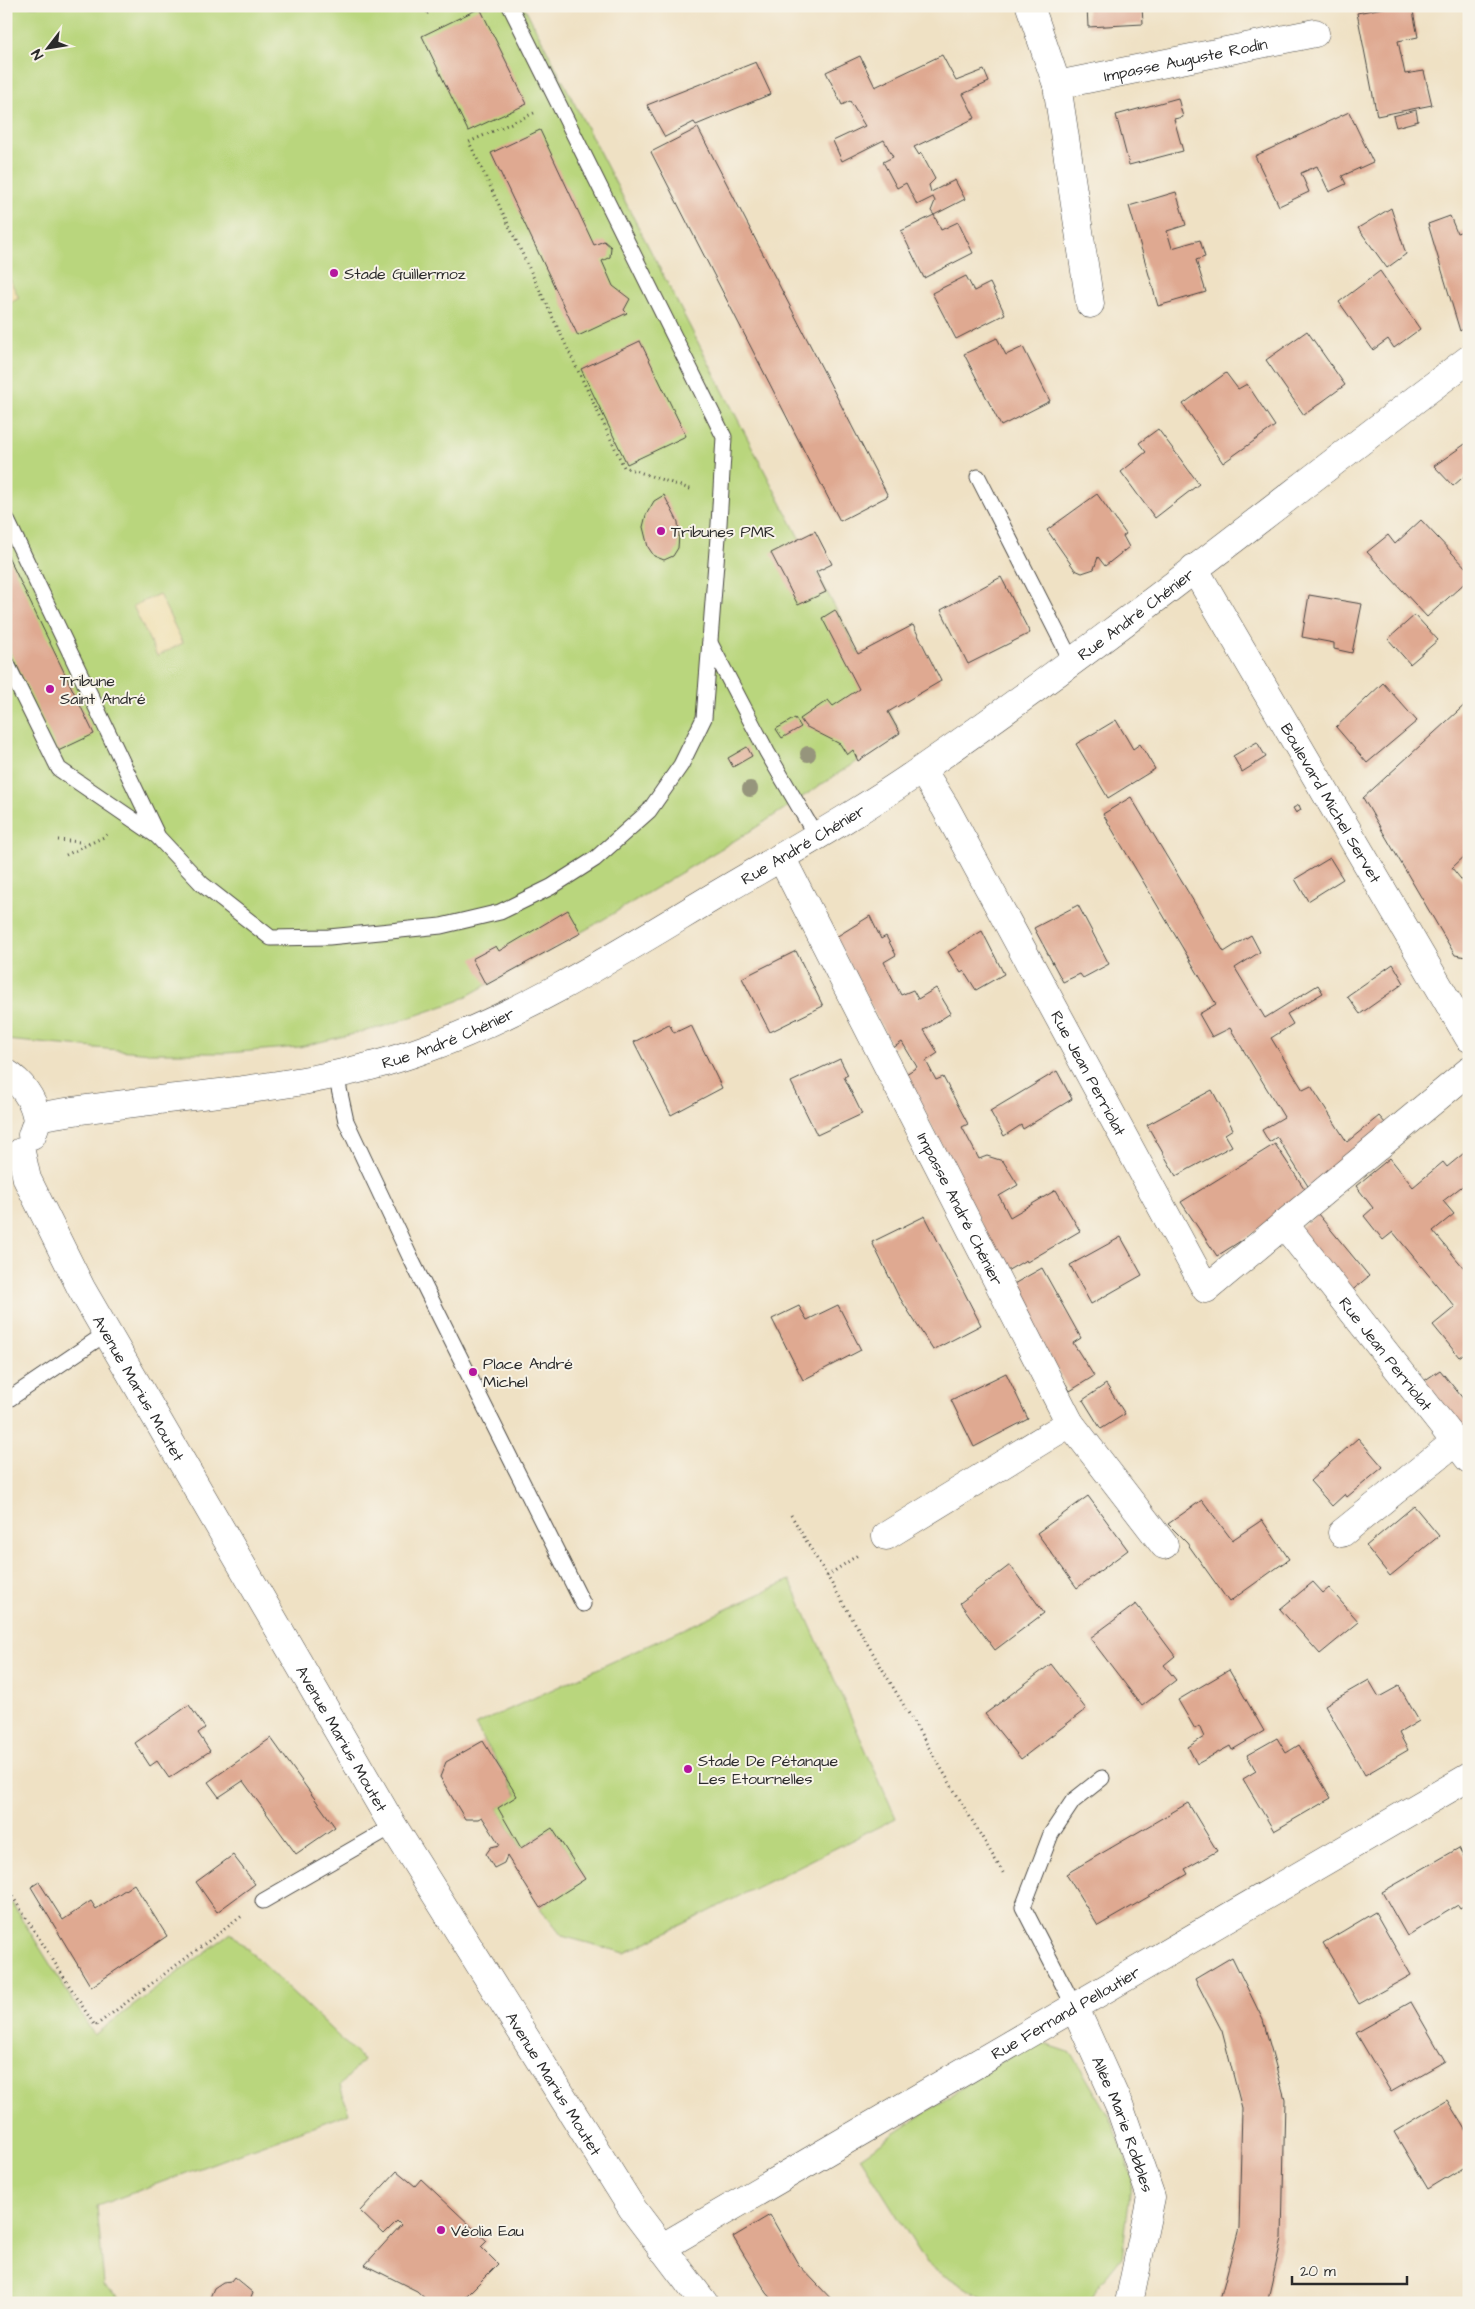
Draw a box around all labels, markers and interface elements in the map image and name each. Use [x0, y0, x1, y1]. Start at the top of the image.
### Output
north arrow [22, 22, 72, 72]
street label: Impasse Auguste Rodin [1102, 33, 1269, 87]
text: N [27, 45, 49, 63]
place label: Stade Guillermoz [344, 263, 466, 285]
marker: Stade Guillermoz [328, 267, 340, 279]
place label: Tribunes PMR [671, 521, 775, 543]
marker: Tribunes PMR [655, 525, 667, 537]
street label: Rue André Chénier [1073, 563, 1199, 666]
place label: Tribune Saint André [60, 670, 146, 710]
marker: Tribune Saint André [44, 683, 56, 695]
street label: Boulevard Michel Servet [1275, 719, 1386, 888]
street label: Rue André Chénier [737, 799, 869, 890]
street label: Rue André Chénier [379, 1002, 518, 1075]
street label: Rue Jean Perriolat [1045, 1007, 1131, 1140]
street label: Impasse André Chénier [911, 1129, 1008, 1290]
street label: Rue Jean Perriolat [1334, 1293, 1437, 1416]
street label: Avenue Marius Moutet [87, 1311, 189, 1466]
place label: Place André Michel [483, 1353, 573, 1393]
marker: Place André Michel [467, 1366, 479, 1378]
street label: Avenue Marius Moutet [290, 1662, 393, 1817]
place label: Stade De Pétanque Les Etournelles [698, 1750, 838, 1790]
marker: Stade De Pétanque Les Etournelles [682, 1763, 694, 1775]
street label: Rue Fernand Pelloutier [987, 1961, 1145, 2065]
street label: Avenue Marius Moutet [500, 2008, 607, 2161]
street label: Allée Marie Robbles [1086, 2053, 1158, 2195]
place label: Véolia Eau [451, 2220, 524, 2242]
marker: Véolia Eau [435, 2224, 447, 2236]
scale bar [1292, 2254, 1408, 2286]
text: 20 m [1300, 2261, 1336, 2282]

